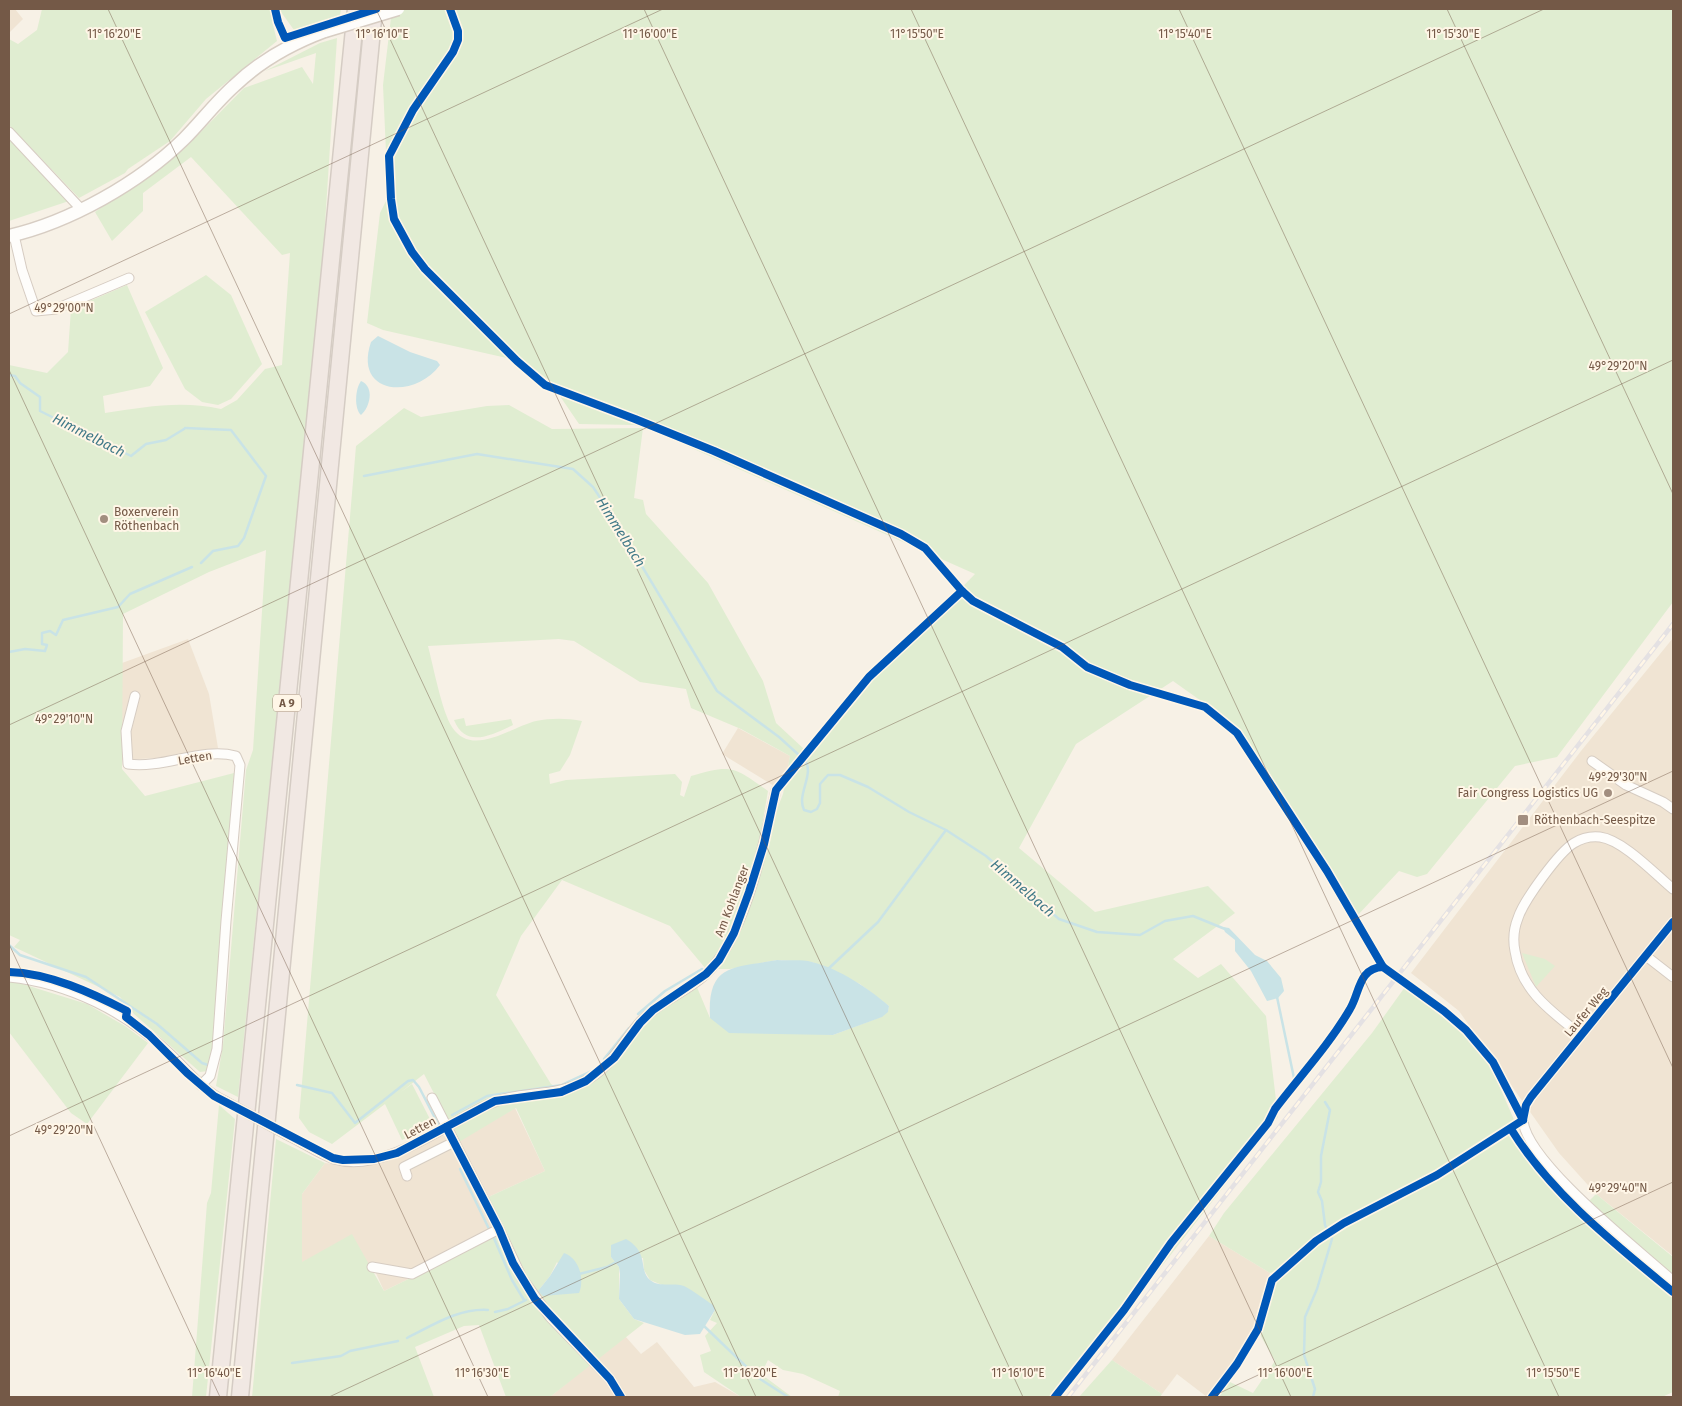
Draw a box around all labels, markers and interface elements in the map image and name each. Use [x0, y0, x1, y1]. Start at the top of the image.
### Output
text: 11°16'20"E [87, 27, 141, 41]
text: 11°16'10"E [355, 27, 409, 41]
text: 11°16'00"E [623, 27, 677, 41]
text: 11°15'50"E [890, 27, 944, 41]
text: 11°15'40"E [1158, 27, 1212, 41]
text: 11°15'30"E [1426, 27, 1480, 41]
text: 49°29'00"N [34, 301, 94, 315]
text: 49°29'20"N [1589, 359, 1647, 373]
water label: Himmelbach [50, 410, 128, 461]
water label: Himmelbach [592, 494, 649, 570]
place label: Boxerverein Röthenbach [114, 505, 179, 533]
marker: Boxerverein Röthenbach [98, 513, 110, 525]
road number: A 9 [273, 694, 301, 711]
text: 49°29'10"N [35, 712, 93, 726]
street label: Letten [177, 748, 213, 768]
text: 49°29'30"N [1588, 770, 1648, 784]
place label: Fair Congress Logistics UG [1458, 786, 1598, 800]
marker: Fair Congress Logistics UG [1602, 787, 1614, 799]
marker: Röthenbach-Seespitze [1516, 813, 1530, 827]
place label: Röthenbach-Seespitze [1534, 813, 1655, 827]
water label: Himmelbach [987, 856, 1058, 921]
street label: Am Kohlanger [712, 863, 752, 939]
street label: Laufer Weg [1561, 984, 1611, 1040]
street label: Letten [402, 1114, 438, 1142]
text: 49°29'20"N [35, 1123, 93, 1137]
text: 49°29'40"N [1589, 1181, 1647, 1195]
text: 11°16'40"E [187, 1366, 241, 1380]
text: 11°16'30"E [455, 1366, 509, 1380]
text: 11°16'20"E [723, 1366, 777, 1380]
text: 11°16'10"E [991, 1366, 1045, 1380]
text: 11°16'00"E [1258, 1366, 1312, 1380]
text: 11°15'50"E [1526, 1366, 1580, 1380]

